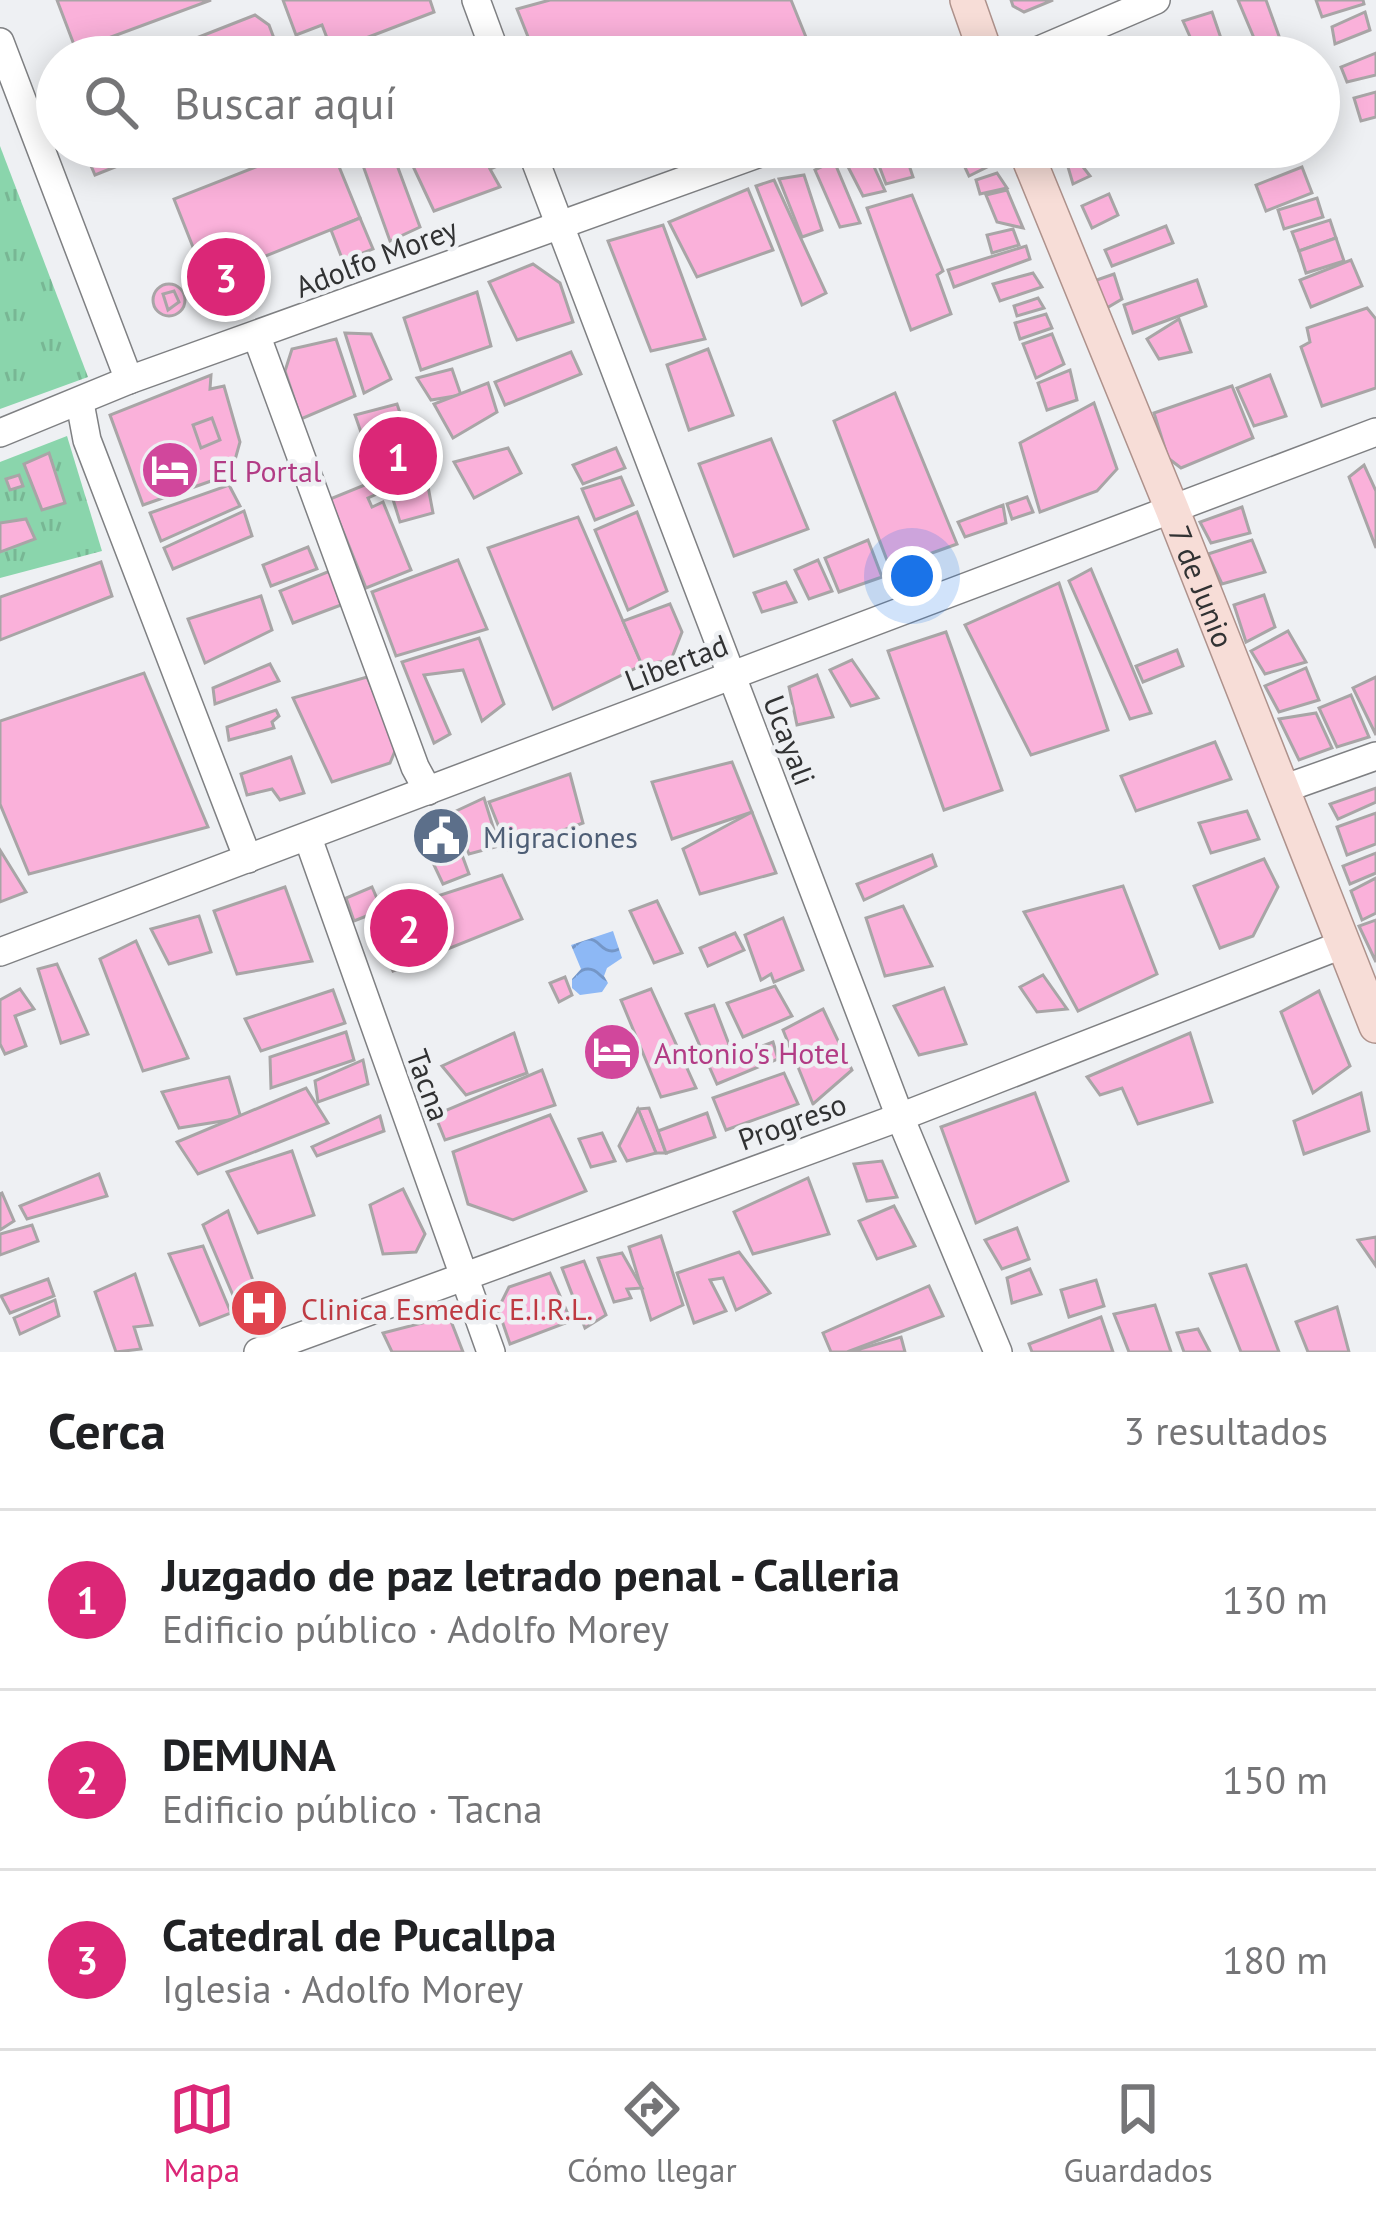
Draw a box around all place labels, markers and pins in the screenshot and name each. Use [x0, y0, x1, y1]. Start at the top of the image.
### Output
pin: 3 [187, 232, 265, 322]
pin: 1 [359, 411, 437, 501]
hotel icon: El Portal [139, 439, 201, 501]
place label: El Portal [212, 451, 322, 490]
public building icon: Migraciones [410, 805, 472, 867]
place label: Migraciones [483, 817, 638, 856]
pin: 2 [370, 883, 448, 973]
hotel icon: Antonio's Hotel [581, 1021, 643, 1083]
place label: Antonio's Hotel [654, 1033, 848, 1072]
hospital icon: Clinica Esmedic E.I.R.L. [228, 1277, 290, 1339]
place label: Clinica Esmedic E.I.R.L. [301, 1289, 593, 1328]

